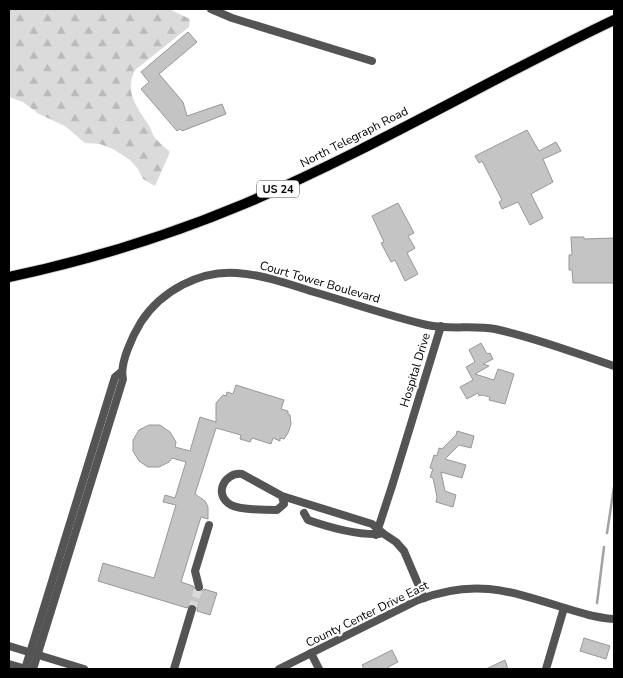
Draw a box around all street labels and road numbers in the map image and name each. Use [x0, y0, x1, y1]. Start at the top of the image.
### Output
street label: North Telegraph Road [297, 103, 411, 171]
road number: US 24 [257, 180, 299, 198]
street label: Court Tower Boulevard [258, 257, 382, 307]
street label: Hospital Drive [396, 331, 434, 409]
street label: County Center Drive East [303, 577, 432, 651]

